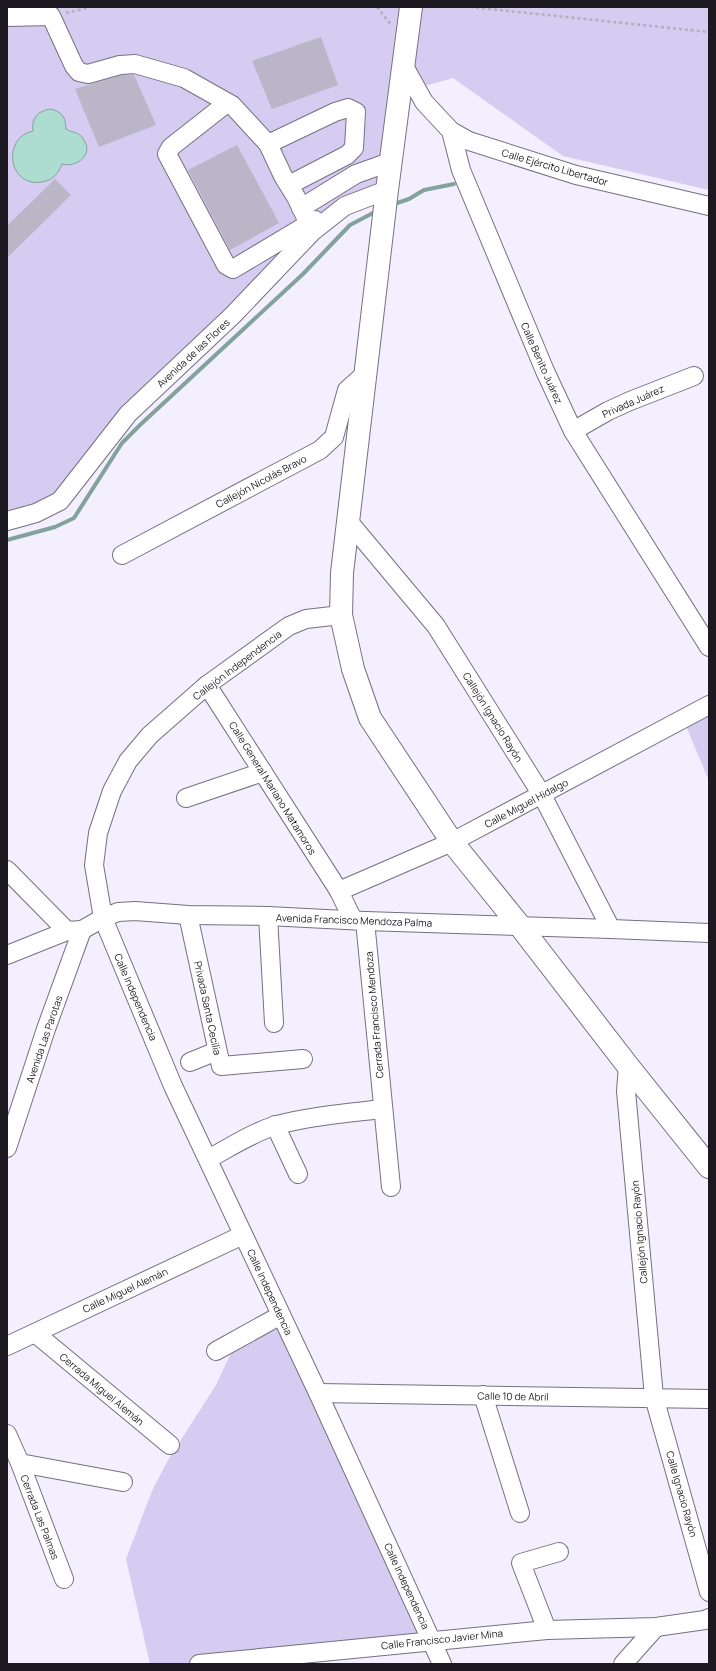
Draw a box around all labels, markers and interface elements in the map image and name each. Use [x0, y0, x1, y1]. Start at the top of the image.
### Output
street label: Calle Ejército Libertador [500, 145, 610, 189]
street label: Avenida de las Flores [153, 315, 233, 391]
street label: Calle Benito Juárez [518, 320, 566, 406]
street label: Privada Juárez [600, 381, 666, 421]
street label: Callejón Nicolás Bravo [213, 451, 309, 511]
street label: Callejón Independencia [190, 627, 284, 703]
street label: Callejón Ignacio Rayón [460, 669, 526, 765]
street label: Calle General Mariano Matamoros [226, 719, 320, 857]
street label: Calle Miguel Hidalgo [482, 775, 570, 831]
street label: Avenida Francisco Mendoza Palma [276, 910, 432, 930]
street label: Calle Independencia [111, 951, 161, 1043]
street label: Cerrada Francisco Mendoza [361, 951, 387, 1079]
street label: Privada Santa Cecilia [191, 960, 225, 1056]
street label: Avenida Las Parotas [22, 993, 66, 1085]
street label: Callejón Ignacio Rayón [628, 1180, 650, 1284]
street label: Calle Independencia [244, 1247, 296, 1337]
street label: Calle Miguel Alemán [80, 1264, 170, 1316]
street label: Cerrada Miguel Alemán [57, 1350, 147, 1429]
street label: Calle 10 de Abril [477, 1388, 549, 1404]
street label: Calle Ignacio Rayón [663, 1449, 701, 1539]
street label: Cerrada Las Palmas [17, 1473, 63, 1561]
street label: Calle Independencia [381, 1541, 433, 1631]
street label: Calle Francisco Javier Mina [380, 1626, 504, 1652]

